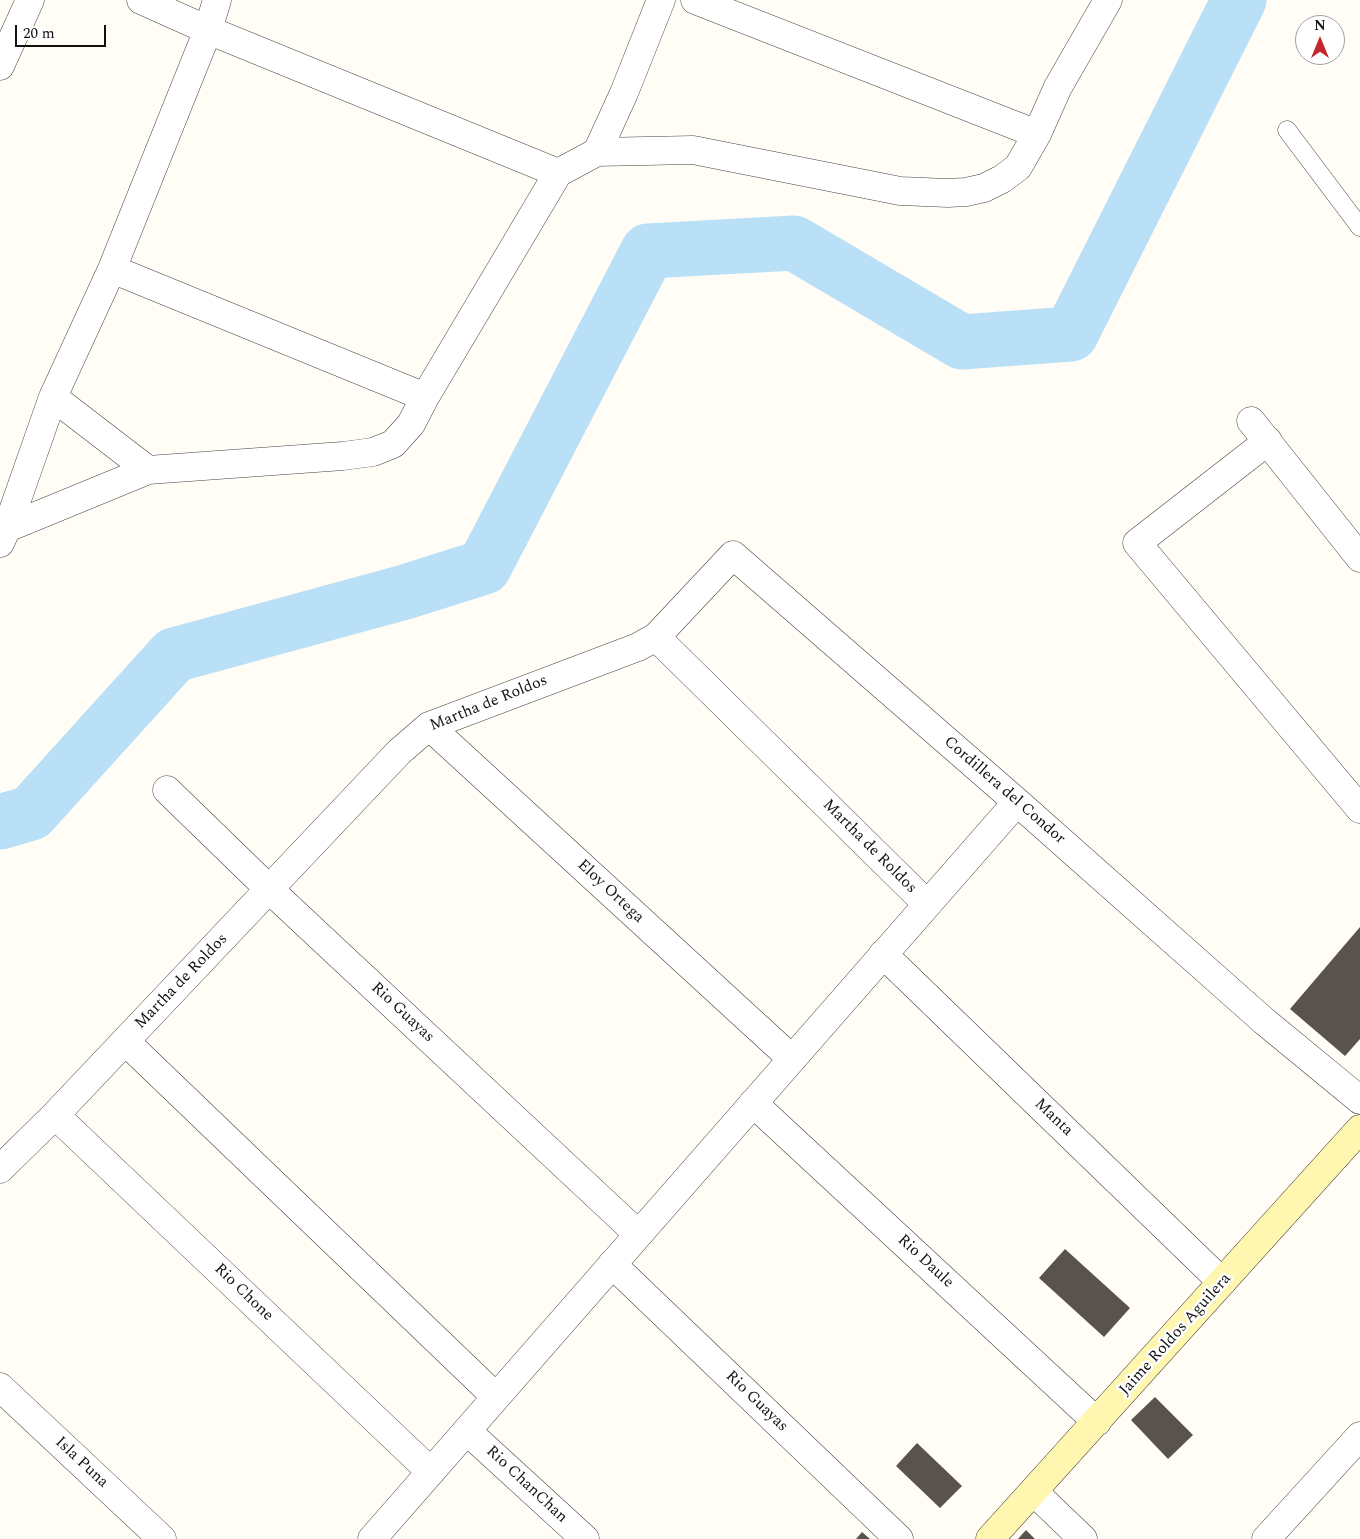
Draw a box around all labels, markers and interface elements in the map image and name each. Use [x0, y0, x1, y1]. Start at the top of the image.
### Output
scale bar [18, 15, 109, 47]
north arrow [1295, 15, 1345, 65]
text: N [1314, 15, 1326, 36]
text: 20 m [23, 22, 55, 45]
street label: Martha de Roldos [427, 672, 551, 736]
street label: Cordillera del Condor [939, 733, 1069, 849]
street label: Martha de Roldos [818, 796, 920, 898]
street label: Eloy Ortega [573, 856, 647, 928]
street label: Martha de Roldos [132, 930, 232, 1034]
street label: Rio Guayas [366, 979, 438, 1047]
street label: Manta [1030, 1095, 1076, 1141]
street label: Rio Daule [893, 1231, 957, 1293]
street label: Rio Chone [209, 1260, 277, 1326]
street label: Jaime Roldos Aguilera [1116, 1270, 1236, 1400]
street label: Rio Guayas [721, 1367, 791, 1437]
street label: Isla Puna [50, 1434, 112, 1492]
street label: Rio ChanChan [481, 1442, 571, 1528]

